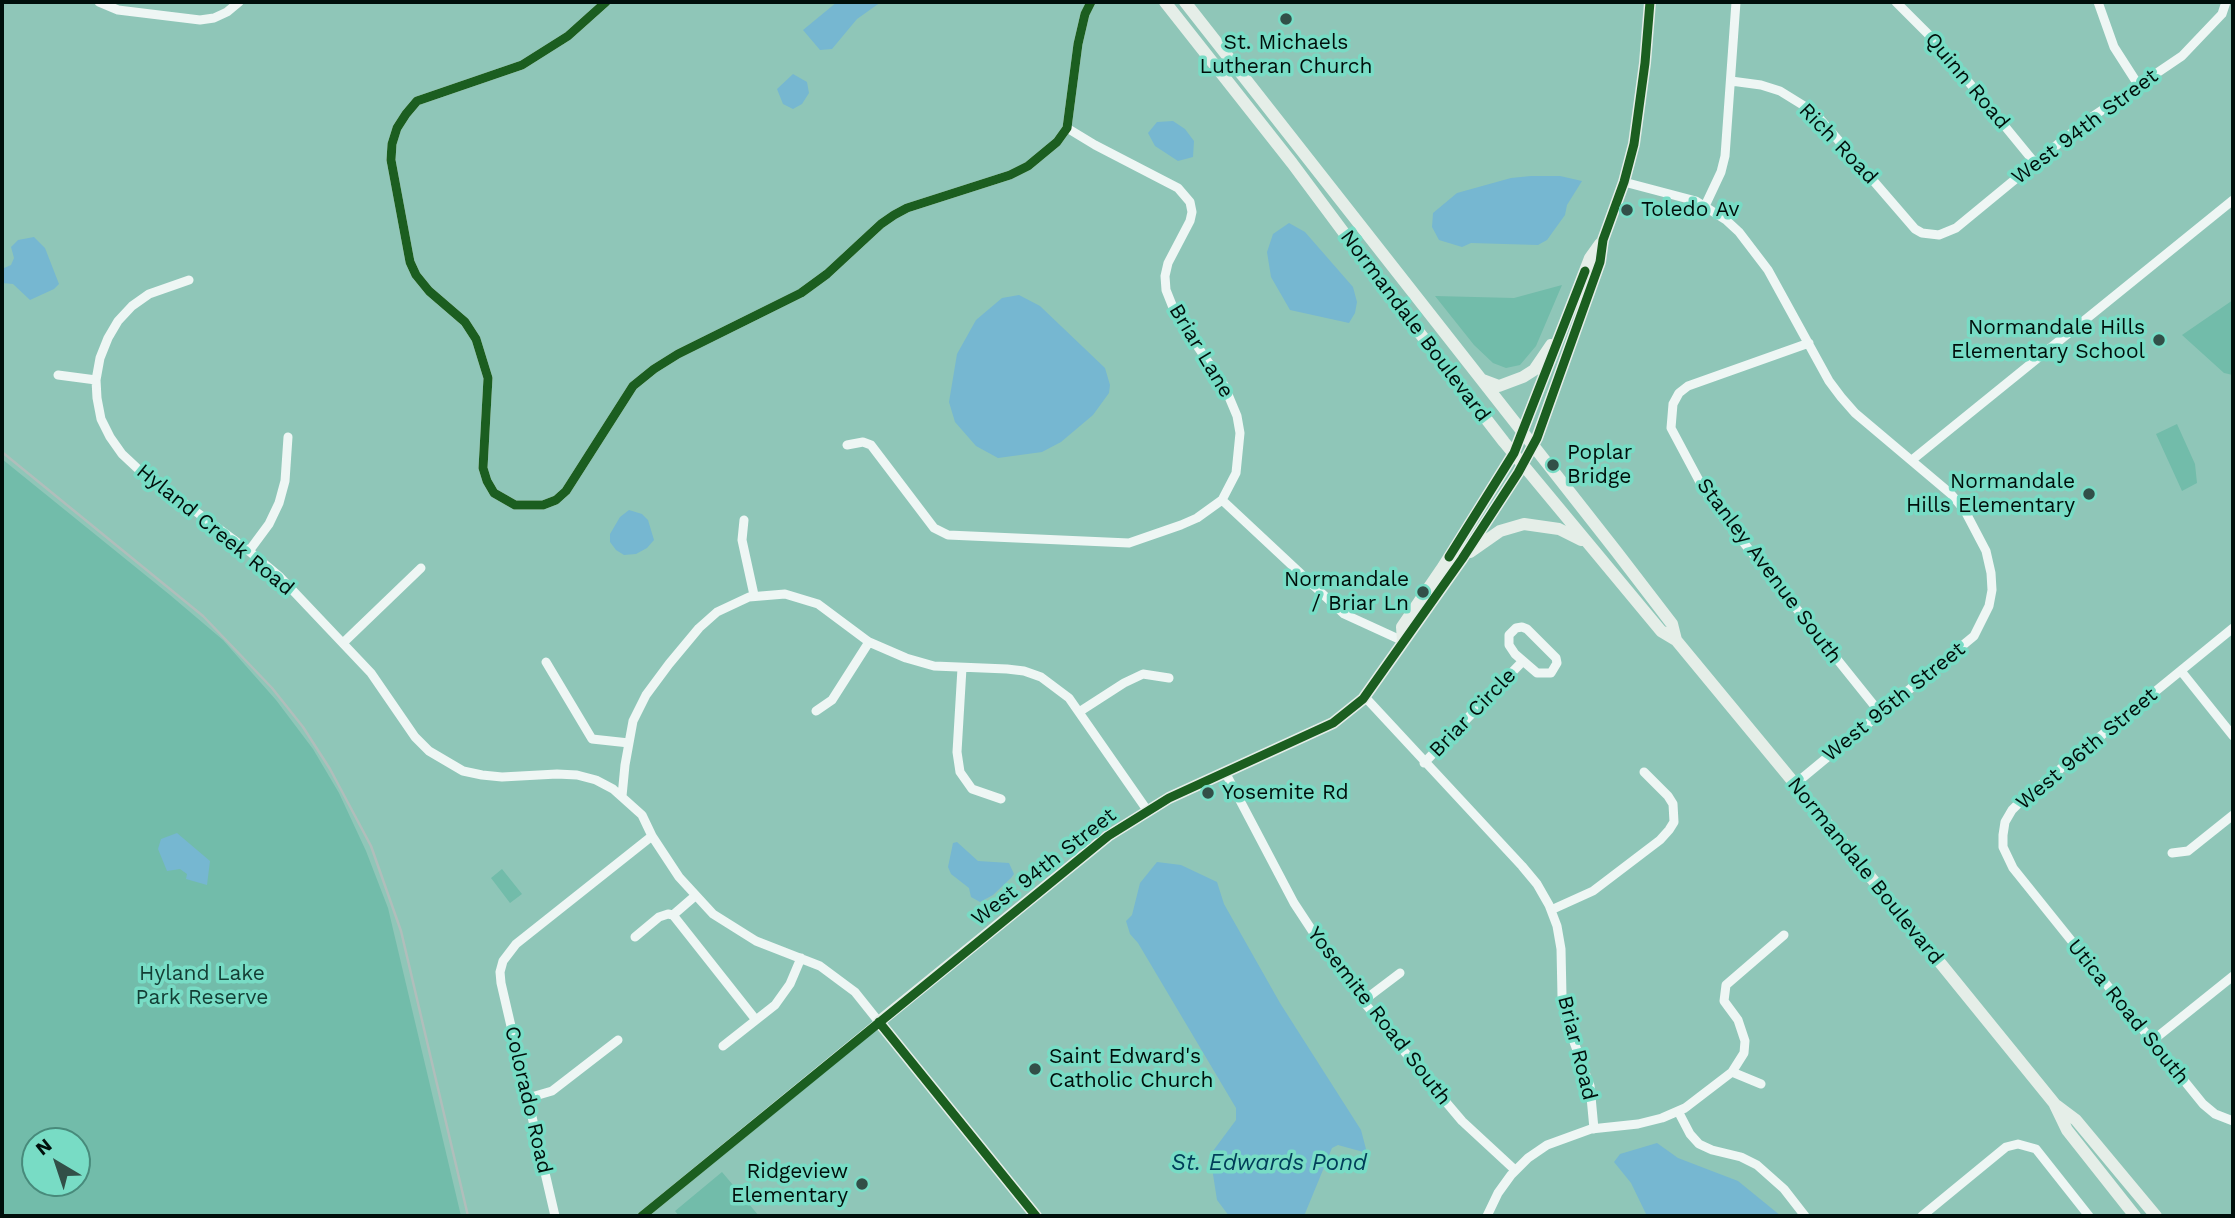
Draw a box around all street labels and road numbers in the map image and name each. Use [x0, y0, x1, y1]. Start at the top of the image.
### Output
street label: Quinn Road [1919, 27, 2015, 135]
street label: West 94th Street [2007, 64, 2163, 190]
street label: Rich Road [1793, 98, 1883, 190]
street label: Normandale Boulevard [1335, 225, 1495, 427]
street label: Briar Lane [1163, 299, 1239, 403]
street label: Hyland Creek Road [131, 459, 299, 601]
street label: Stanley Avenue South [1691, 473, 1847, 669]
street label: West 95th Street [1818, 637, 1970, 767]
street label: Briar Circle [1424, 663, 1522, 763]
street label: West 96th Street [2011, 683, 2163, 815]
street label: Normandale Boulevard [1782, 772, 1948, 970]
street label: West 94th Street [967, 803, 1121, 931]
street label: Yosemite Road South [1302, 922, 1456, 1110]
street label: Utica Road South [2062, 934, 2194, 1090]
street label: Briar Road [1552, 993, 1602, 1103]
street label: Colorado Road [499, 1024, 557, 1176]

